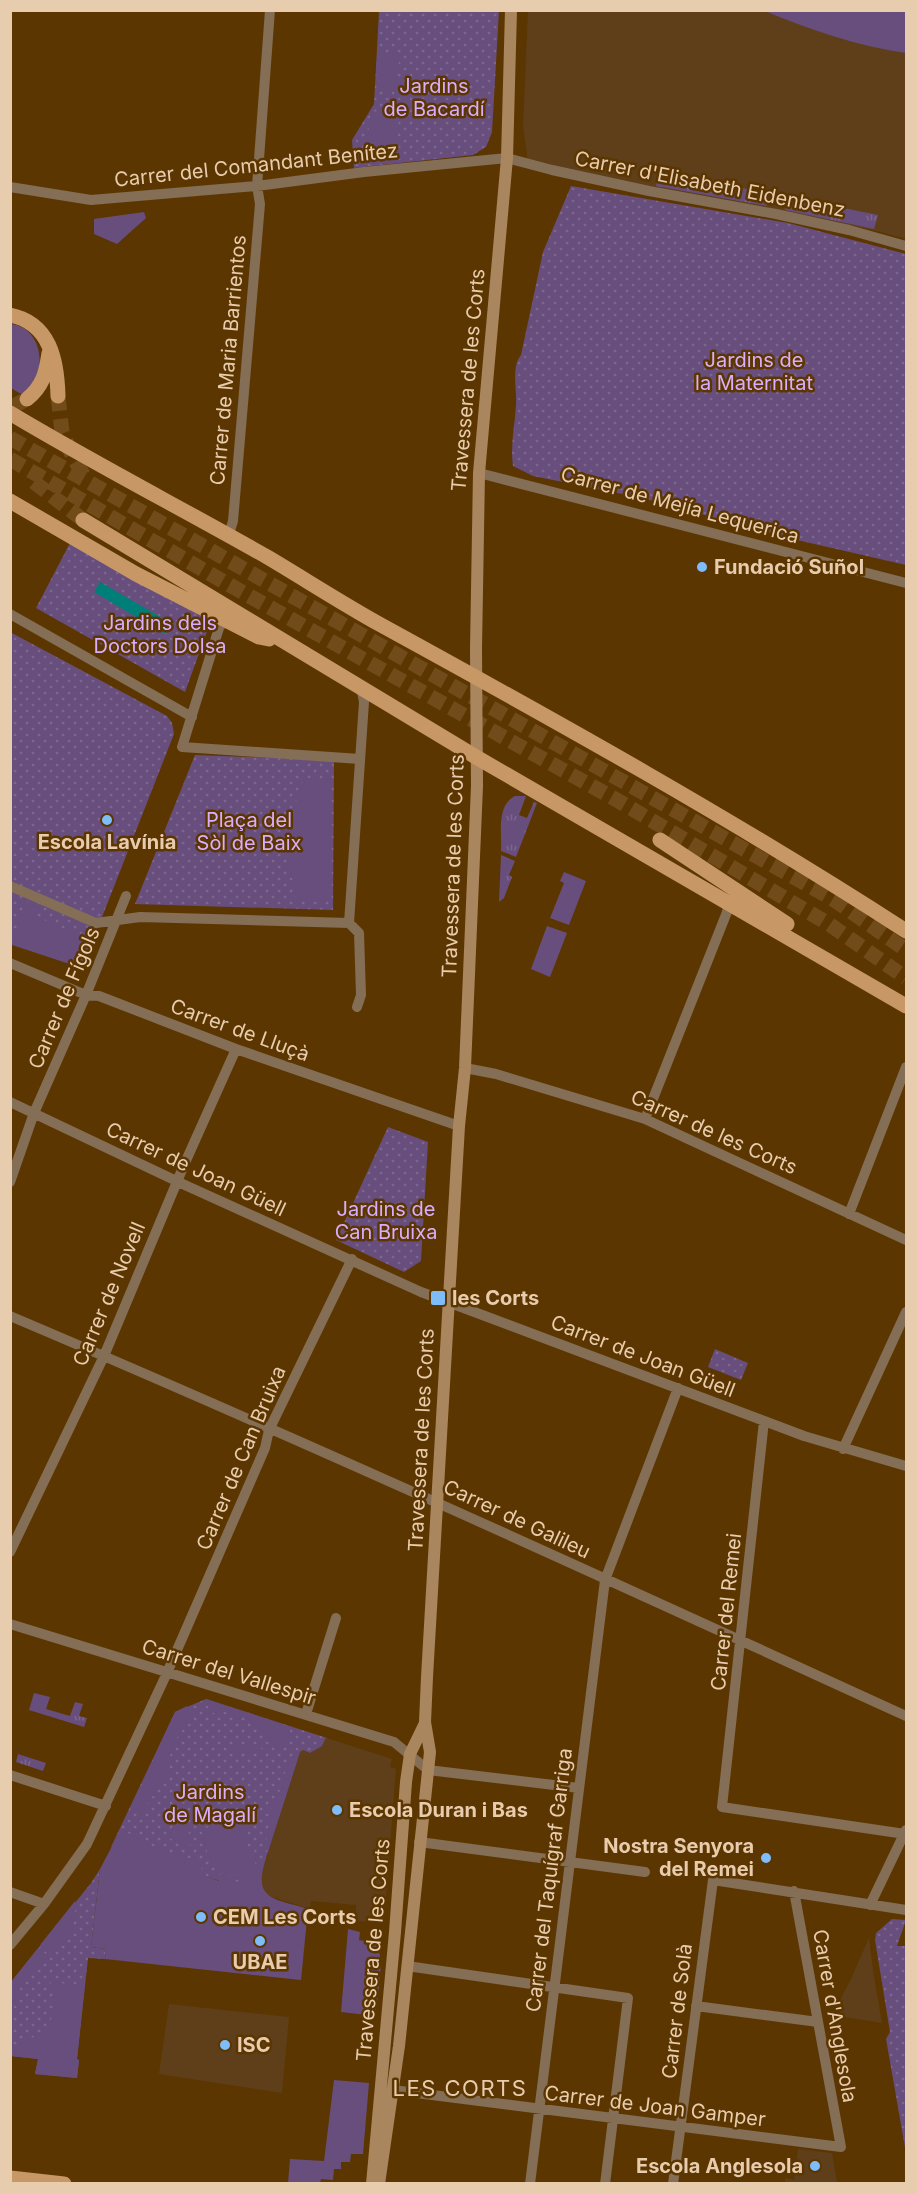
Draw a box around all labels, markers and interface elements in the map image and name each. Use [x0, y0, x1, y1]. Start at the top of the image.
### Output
park label: Jardins de Bacardí [384, 74, 485, 121]
street label: Carrer del Comandant Benítez [113, 138, 399, 192]
street label: Carrer d'Elisabeth Eidenbenz [573, 146, 847, 222]
street label: Carrer de Maria Barrientos [205, 234, 251, 486]
street label: Travessera de les Corts [446, 268, 490, 492]
park label: Jardins de la Maternitat [695, 348, 813, 395]
street label: Carrer de Mejía Lequerica [558, 462, 802, 548]
place label: Fundació Suñol [714, 555, 864, 579]
marker: Fundació Suñol [695, 560, 709, 574]
park label: Jardins dels Doctors Dolsa [94, 611, 226, 658]
street label: Travessera de les Corts [437, 754, 469, 978]
park label: Plaça del Sòl de Baix [197, 808, 302, 855]
marker: Escola Lavínia [100, 813, 114, 827]
place label: Escola Lavínia [38, 830, 176, 854]
street label: Carrer de Fígols [23, 924, 105, 1072]
street label: Carrer de Lluçà [167, 994, 313, 1066]
street label: Carrer de les Corts [627, 1085, 801, 1179]
street label: Carrer de Joan Güell [102, 1117, 290, 1221]
park label: Jardins de Can Bruixa [335, 1197, 437, 1244]
street label: Carrer de Novell [68, 1218, 150, 1370]
place label: les Corts [452, 1286, 539, 1310]
marker: les Corts [429, 1289, 447, 1307]
street label: Carrer de Joan Güell [547, 1310, 739, 1402]
street label: Travessera de les Corts [403, 1328, 439, 1552]
street label: Carrer de Can Bruixa [191, 1362, 291, 1554]
street label: Carrer de Galileu [440, 1474, 594, 1564]
street label: Carrer del Remei [706, 1532, 746, 1692]
street label: Carrer del Vallespir [139, 1634, 319, 1710]
street label: Carrer del Taquígraf Garriga [521, 1747, 577, 2013]
park label: Jardins de Magalí [164, 1780, 256, 1827]
place label: Escola Duran i Bas [349, 1798, 528, 1822]
marker: Escola Duran i Bas [330, 1803, 344, 1817]
place label: Nostra Senyora del Remei [603, 1834, 754, 1881]
street label: Travessera de les Corts [351, 1838, 395, 2062]
marker: Nostra Senyora del Remei [759, 1851, 773, 1865]
place label: CEM Les Corts [213, 1905, 356, 1929]
marker: CEM Les Corts [194, 1910, 208, 1924]
street label: Carrer d'Anglesola [808, 1928, 862, 2104]
marker: UBAE [253, 1934, 267, 1948]
street label: Carrer de Solà [657, 1942, 697, 2080]
place label: UBAE [233, 1950, 287, 1974]
place label: ISC [237, 2033, 271, 2057]
marker: ISC [218, 2038, 232, 2052]
district label: LES CORTS [393, 2075, 527, 2101]
street label: Carrer de Joan Gamper [543, 2081, 767, 2132]
place label: Escola Anglesola [636, 2154, 803, 2178]
marker: Escola Anglesola [808, 2159, 822, 2173]

